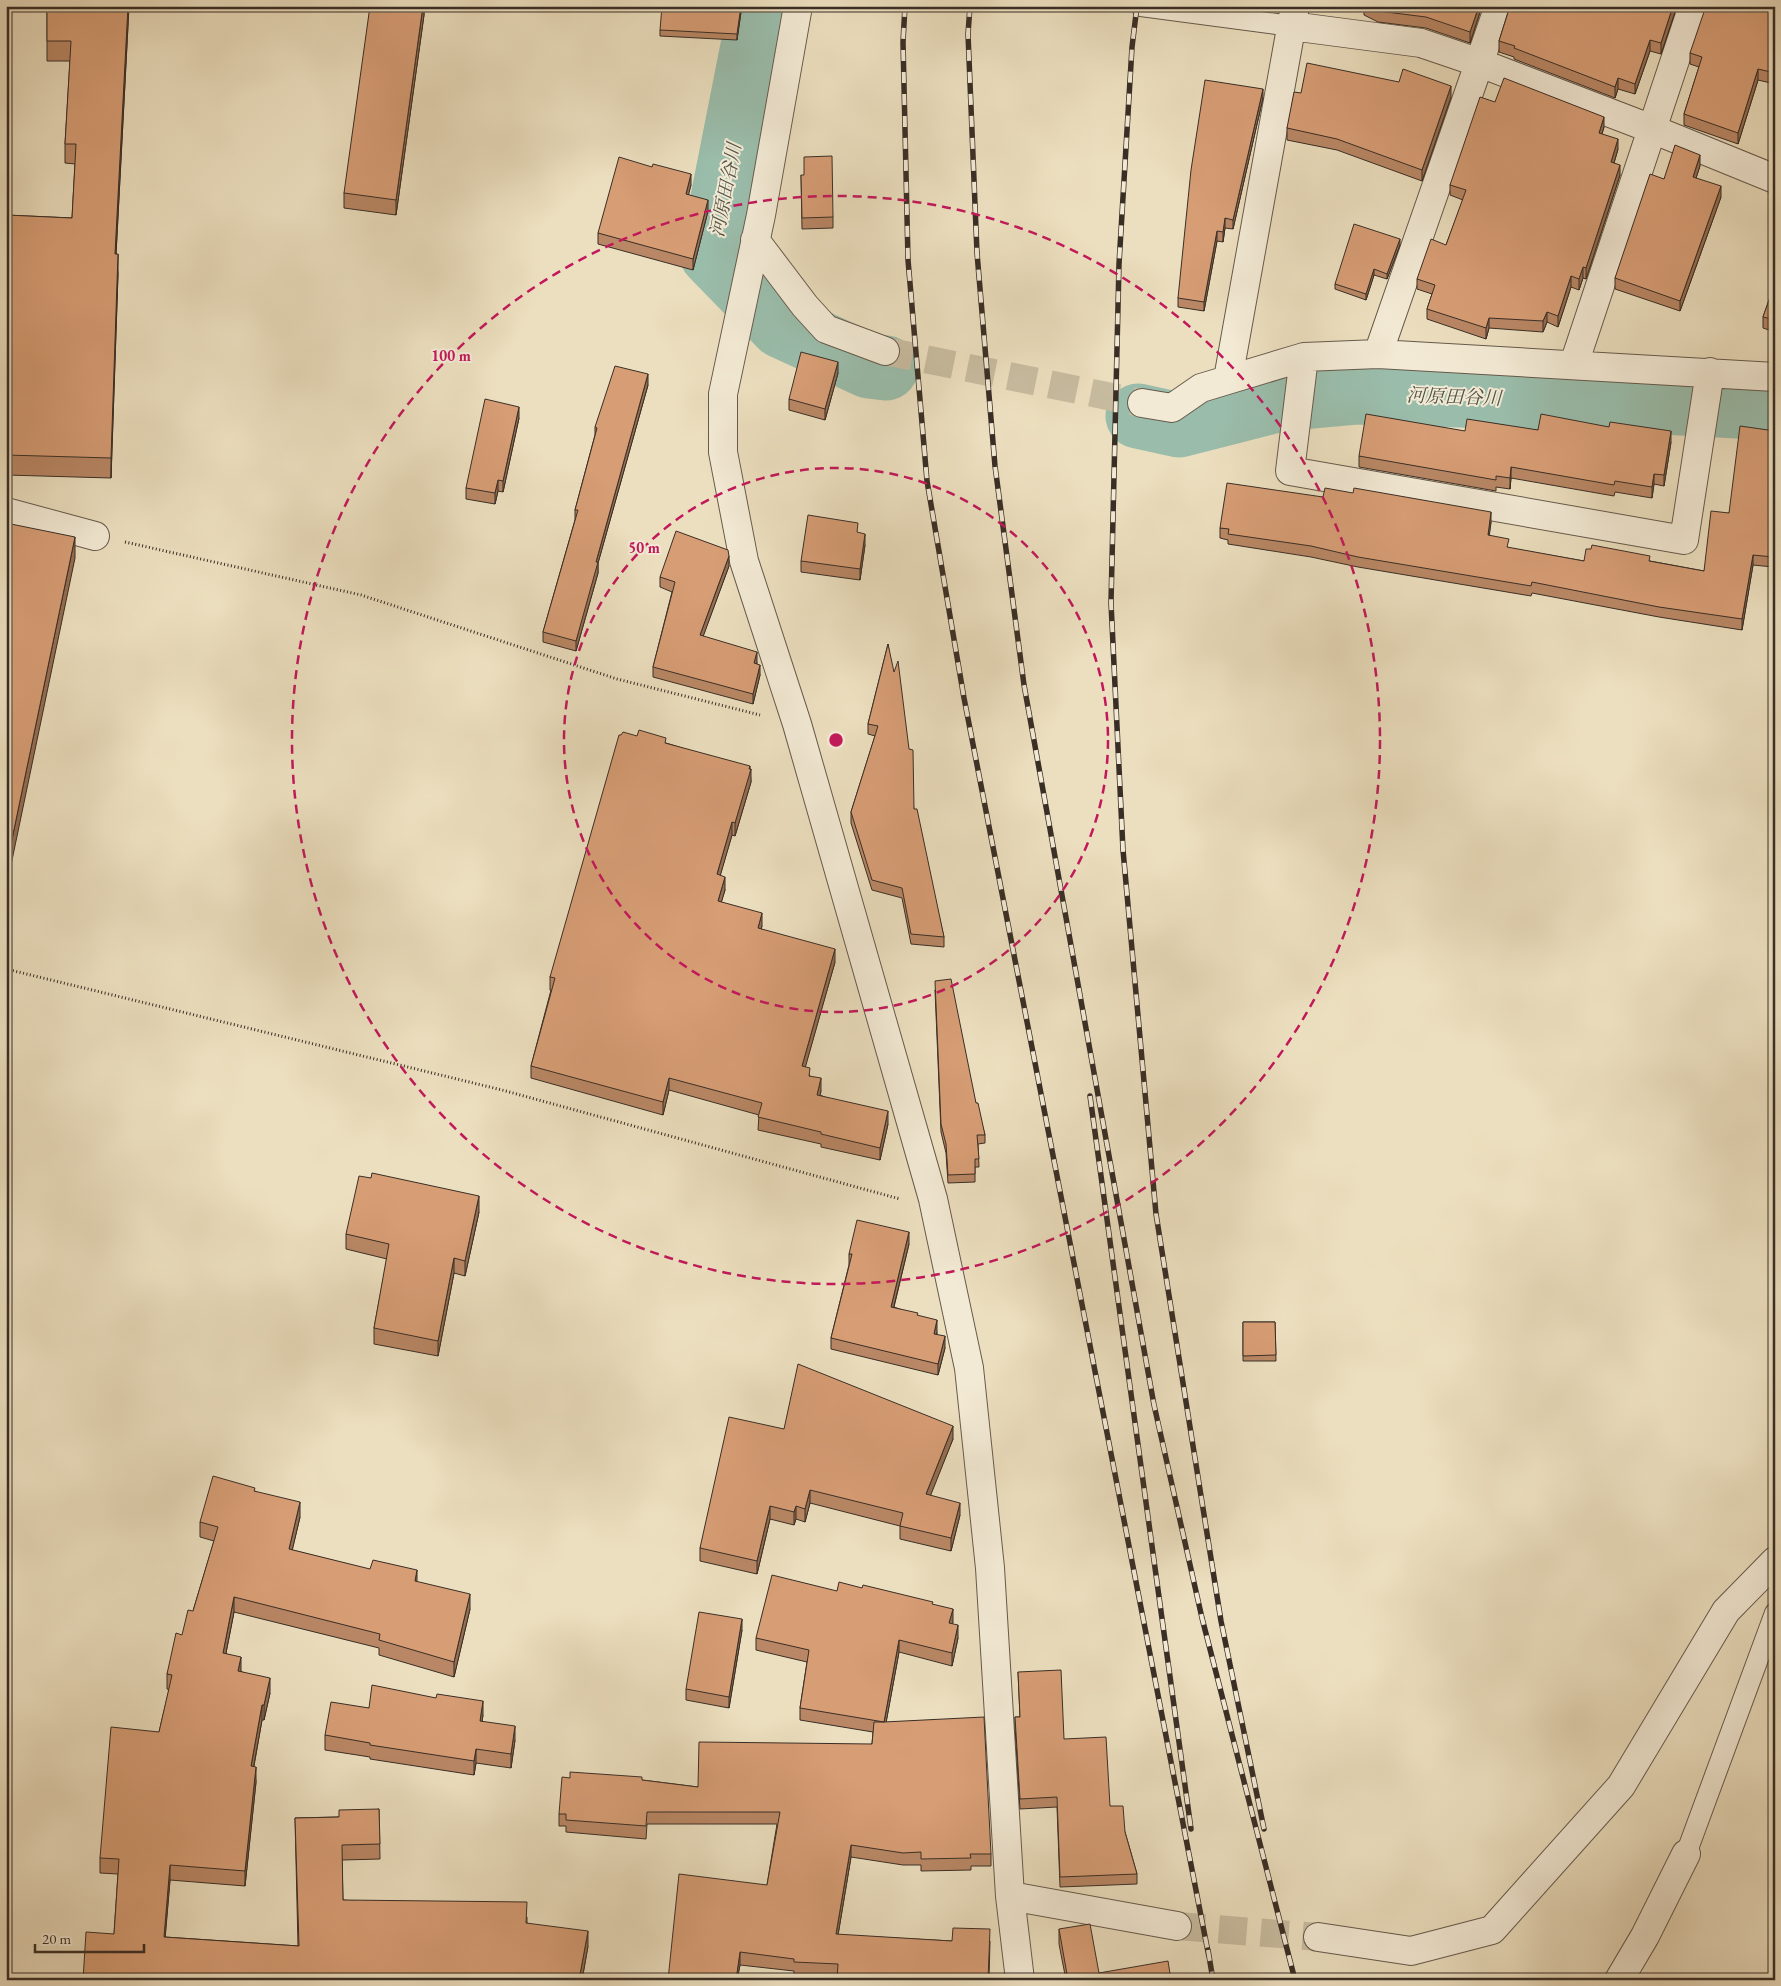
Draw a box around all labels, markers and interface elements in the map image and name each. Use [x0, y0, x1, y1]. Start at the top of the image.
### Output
water label: 河原田谷川 [704, 139, 747, 239]
text: 100 m [431, 346, 471, 365]
water label: 河原田谷川 [1406, 382, 1504, 411]
text: 50 m [628, 538, 660, 557]
centre of rings [827, 731, 845, 749]
scale bar [35, 1921, 144, 1953]
text: 20 m [42, 1929, 71, 1948]

